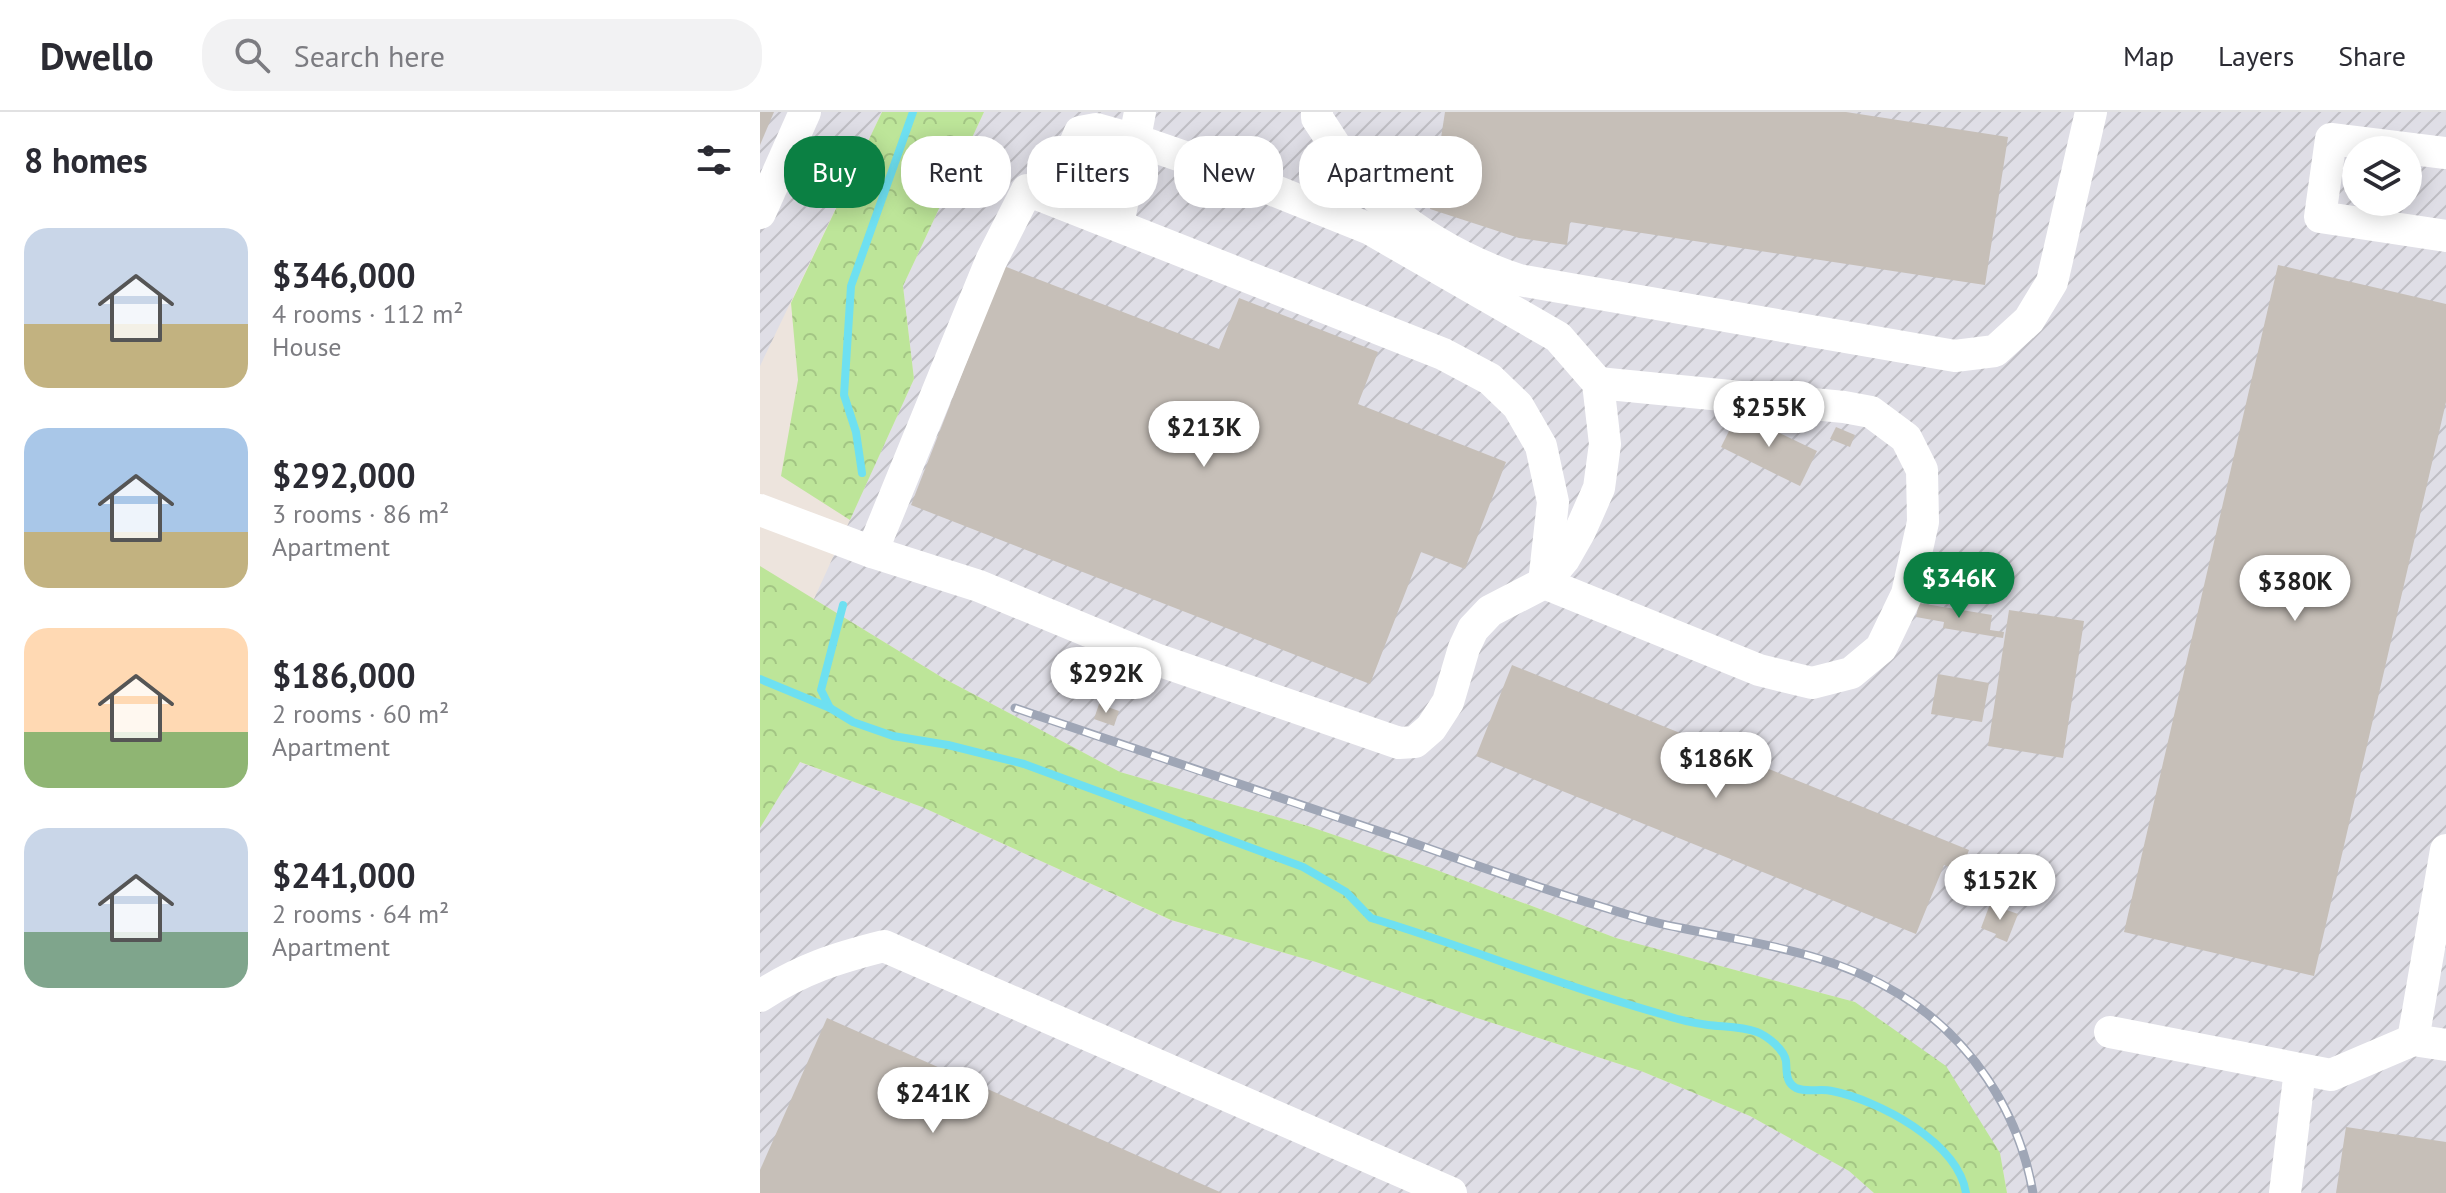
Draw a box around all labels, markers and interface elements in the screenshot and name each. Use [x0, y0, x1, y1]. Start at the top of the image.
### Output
search box [202, 19, 762, 91]
text: Dwello [40, 31, 154, 80]
icon: search [230, 33, 274, 77]
text: Search here [294, 36, 445, 75]
text: Map [2123, 37, 2174, 74]
text: Layers [2218, 37, 2294, 74]
text: Share [2338, 37, 2406, 74]
chip: Buy [784, 136, 885, 208]
chip: Rent [901, 136, 1011, 208]
chip: Filters [1027, 136, 1158, 208]
chip: New [1174, 136, 1283, 208]
chip: Apartment [1299, 136, 1482, 208]
map controls [2342, 136, 2422, 216]
button: layers [2342, 136, 2422, 216]
text: 8 homes [24, 138, 148, 182]
icon: filters [692, 138, 736, 182]
text: $346,000 [272, 253, 416, 297]
icon: home [88, 260, 184, 356]
text: 4 rooms · 112 m² [272, 297, 464, 330]
text: House [272, 330, 342, 363]
pin: $255K [1713, 381, 1825, 449]
text: $255K [1731, 390, 1807, 423]
pin: $213K [1148, 401, 1260, 469]
text: $213K [1166, 410, 1242, 443]
text: $292,000 [272, 453, 416, 497]
icon: home [88, 460, 184, 556]
text: 3 rooms · 86 m² [272, 497, 449, 530]
text: Apartment [272, 530, 390, 563]
pin: $346K [1903, 552, 2015, 620]
pin: $380K [2239, 555, 2351, 623]
text: $346K [1921, 561, 1997, 594]
text: $380K [2257, 564, 2333, 597]
pin: $292K [1050, 647, 1162, 715]
text: $186,000 [272, 653, 416, 697]
text: $292K [1068, 656, 1144, 689]
icon: home [88, 660, 184, 756]
text: 2 rooms · 60 m² [272, 697, 449, 730]
text: Apartment [272, 730, 390, 763]
pin: $186K [1660, 732, 1772, 800]
text: $186K [1678, 741, 1754, 774]
text: $241,000 [272, 853, 416, 897]
pin: $152K [1944, 854, 2056, 922]
icon: home [88, 860, 184, 956]
text: $152K [1962, 863, 2038, 896]
text: 2 rooms · 64 m² [272, 897, 449, 930]
text: Apartment [272, 930, 390, 963]
pin: $241K [877, 1067, 989, 1135]
text: $241K [895, 1076, 971, 1109]

